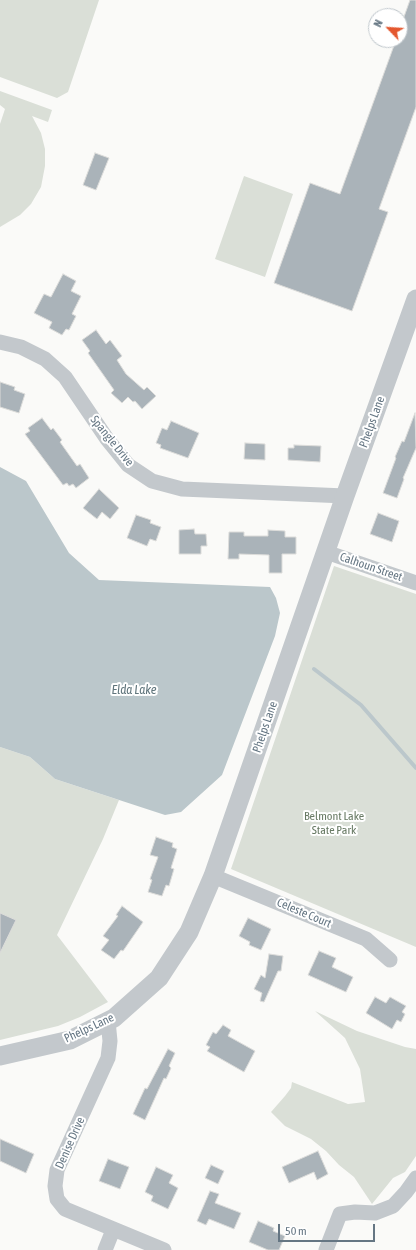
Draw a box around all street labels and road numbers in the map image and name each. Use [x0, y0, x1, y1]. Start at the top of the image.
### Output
street label: Phelps Lane [356, 394, 388, 450]
street label: Spangle Drive [87, 413, 137, 469]
street label: Calhoun Street [338, 550, 404, 584]
street label: Phelps Lane [250, 699, 280, 755]
street label: Celeste Court [275, 895, 333, 931]
street label: Phelps Lane [62, 1010, 116, 1046]
street label: Denise Drive [52, 1115, 88, 1171]

